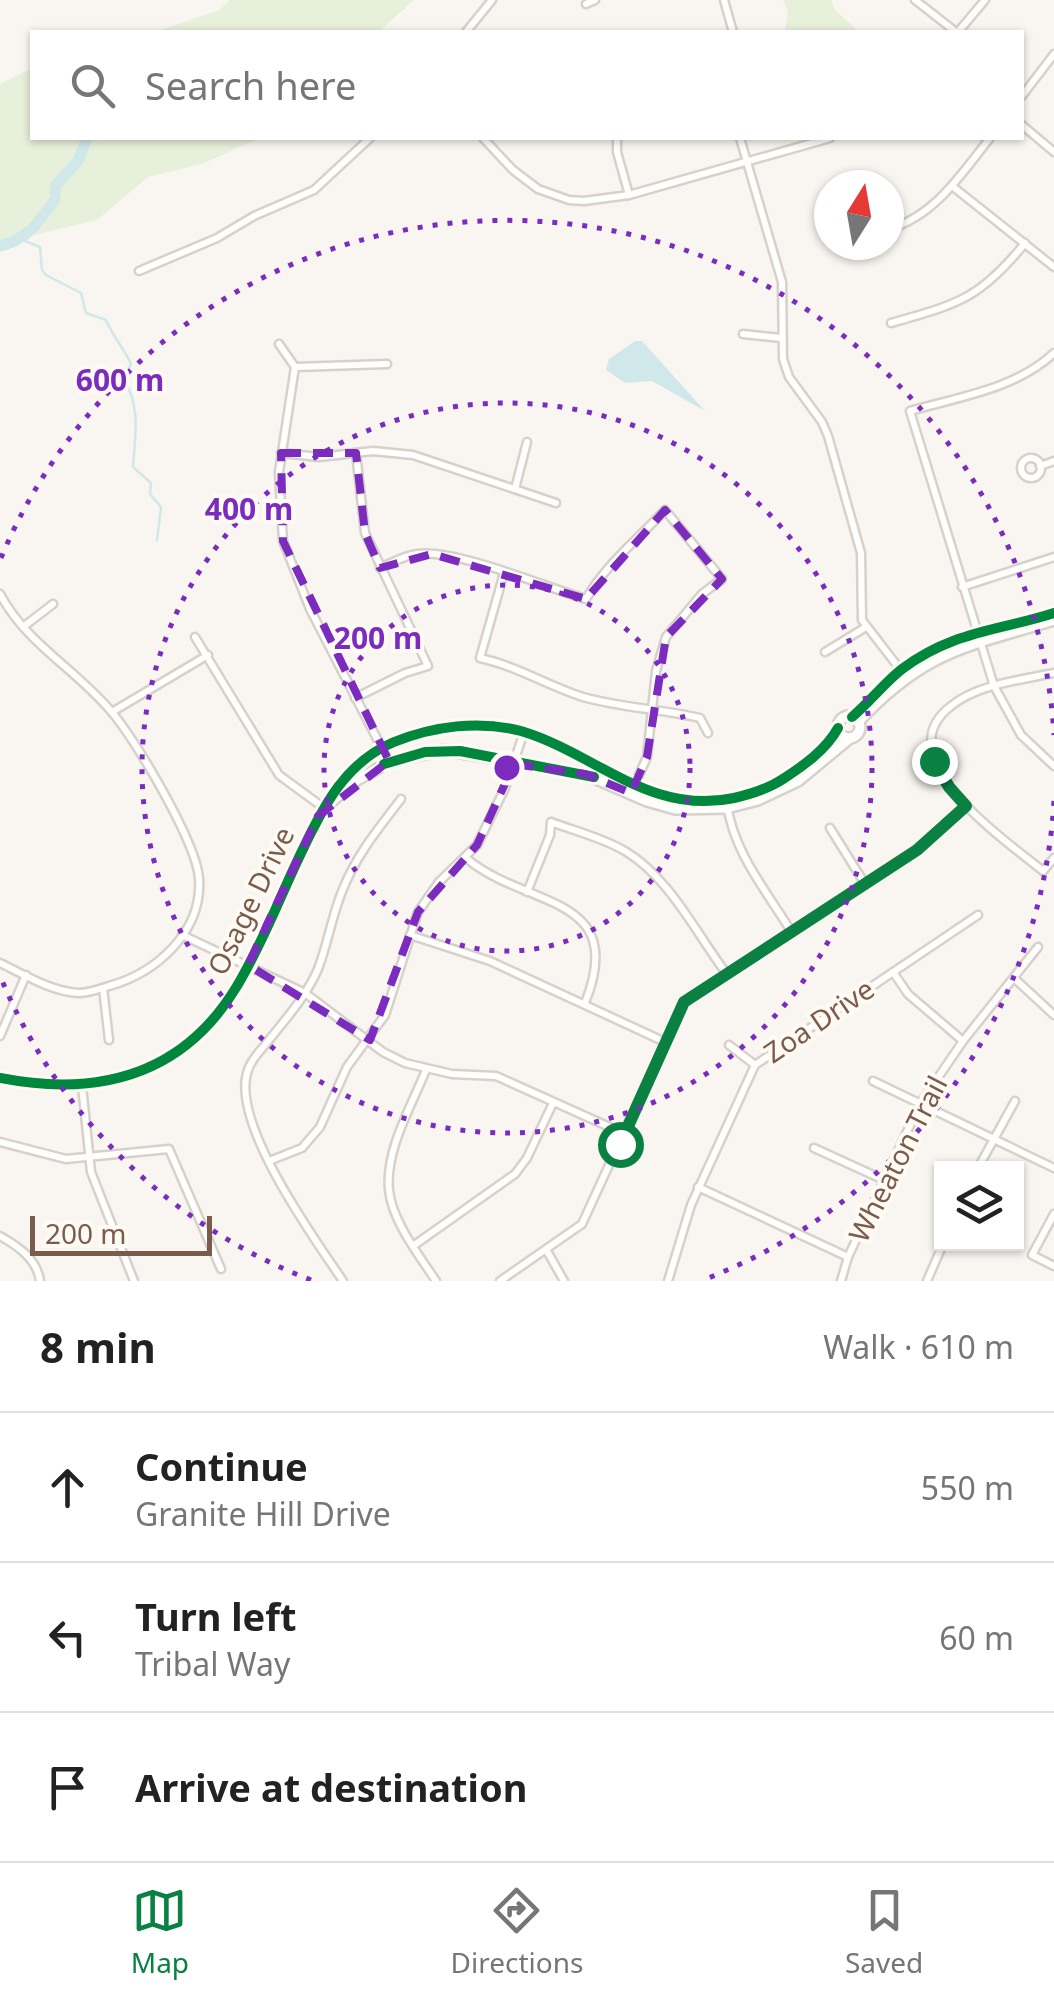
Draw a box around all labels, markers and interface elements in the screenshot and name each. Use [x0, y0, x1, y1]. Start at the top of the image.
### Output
search box [30, 30, 1024, 140]
icon: search [65, 58, 120, 113]
text: Search here [145, 59, 356, 111]
north arrow [814, 170, 904, 260]
text: 600 m [76, 359, 164, 400]
text: 400 m [205, 488, 293, 529]
text: 200 m [334, 617, 422, 658]
route end [912, 739, 958, 785]
centre of rings [489, 750, 525, 786]
street label: Osage Drive [198, 820, 302, 981]
street label: Zoa Drive [756, 969, 881, 1071]
street label: Wheaton Trail [839, 1069, 955, 1248]
route start [598, 1122, 644, 1168]
map controls [934, 1161, 1024, 1251]
button: layers [934, 1161, 1024, 1251]
scale bar [30, 1211, 212, 1256]
text: 200 m [45, 1214, 127, 1252]
text: 8 min [40, 1318, 156, 1375]
text: Walk · 610 m [823, 1325, 1014, 1368]
text: Continue [135, 1440, 308, 1492]
icon: ahead [40, 1460, 95, 1515]
text: 550 m [921, 1466, 1014, 1509]
text: Granite Hill Drive [135, 1492, 391, 1535]
text: Turn left [135, 1590, 297, 1642]
icon: left [40, 1610, 95, 1665]
text: 60 m [939, 1616, 1014, 1659]
text: Tribal Way [135, 1642, 290, 1685]
icon: arrive [40, 1760, 95, 1815]
text: Arrive at destination [135, 1761, 527, 1813]
tab: Map [131, 1883, 189, 1981]
tab: Directions [451, 1883, 583, 1981]
tab: Saved [845, 1883, 923, 1981]

